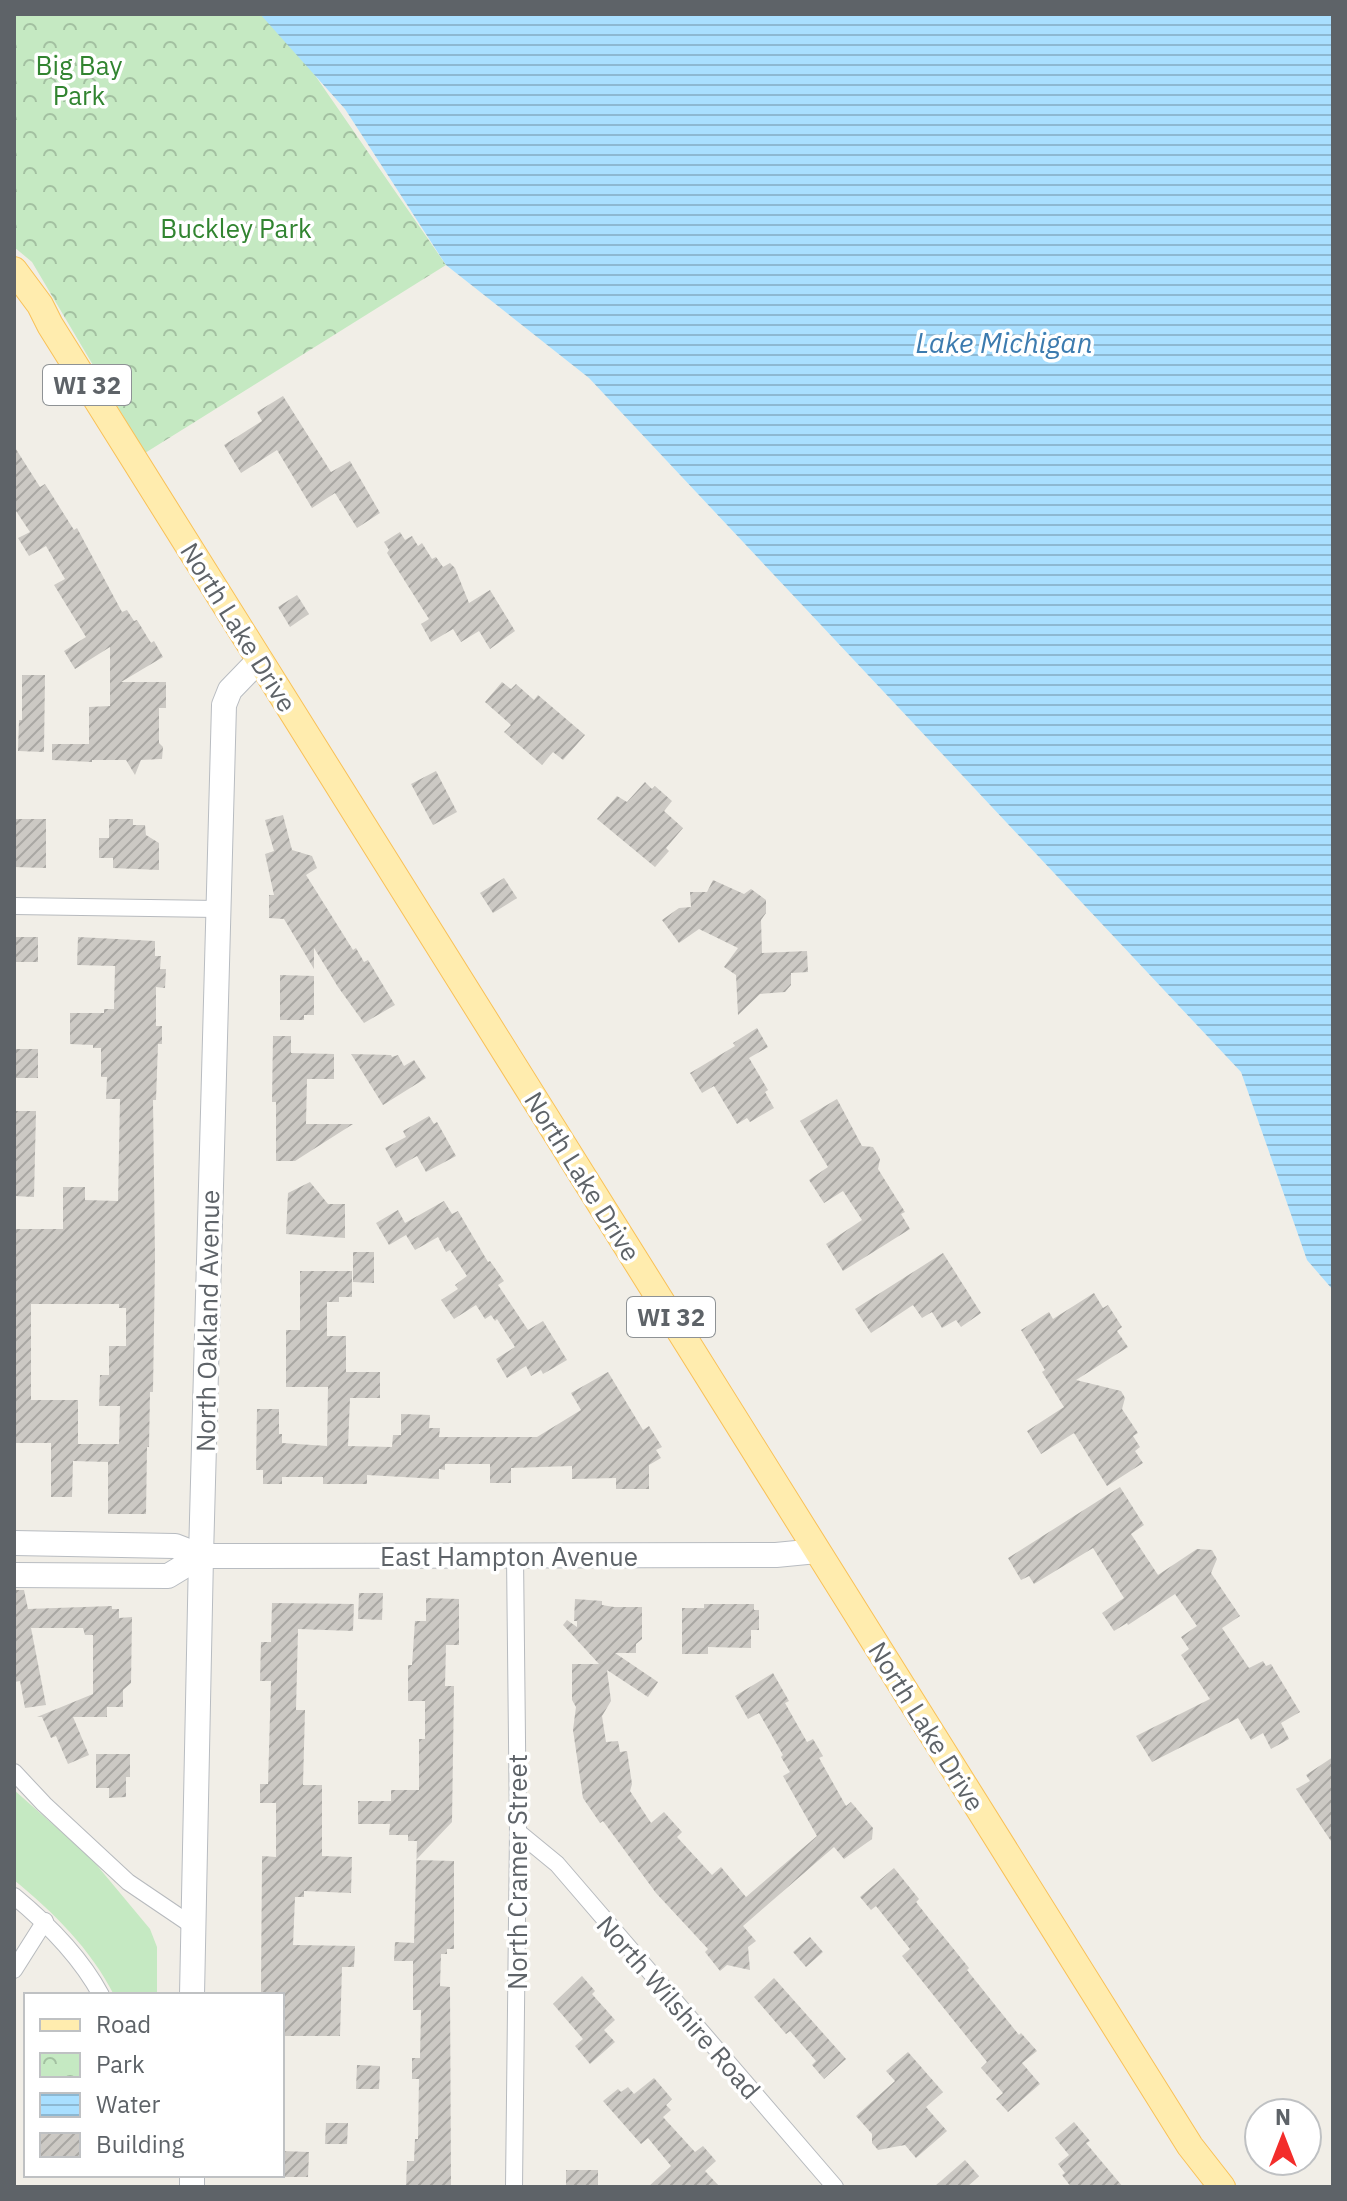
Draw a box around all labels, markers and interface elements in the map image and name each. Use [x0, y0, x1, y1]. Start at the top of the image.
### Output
park label: Big Bay Park [35, 48, 123, 112]
park label: Buckley Park [160, 211, 312, 245]
water label: Lake Michigan [916, 324, 1092, 361]
road number: WI 32 [43, 365, 131, 405]
street label: North Lake Drive [173, 536, 305, 718]
street label: North Lake Drive [517, 1085, 649, 1267]
street label: North Oakland Avenue [188, 1190, 226, 1452]
road number: WI 32 [627, 1297, 715, 1337]
street label: East Hampton Avenue [380, 1539, 638, 1573]
street label: North Lake Drive [861, 1635, 993, 1817]
street label: North Cramer Street [500, 1754, 534, 1990]
street label: North Wilshire Road [590, 1908, 768, 2106]
legend [24, 1993, 284, 2177]
text: Road [96, 2008, 151, 2040]
text: Park [96, 2048, 145, 2080]
text: Water [96, 2088, 160, 2120]
north arrow [1243, 2097, 1323, 2177]
text: N [1275, 2102, 1291, 2131]
text: Building [96, 2128, 184, 2160]

